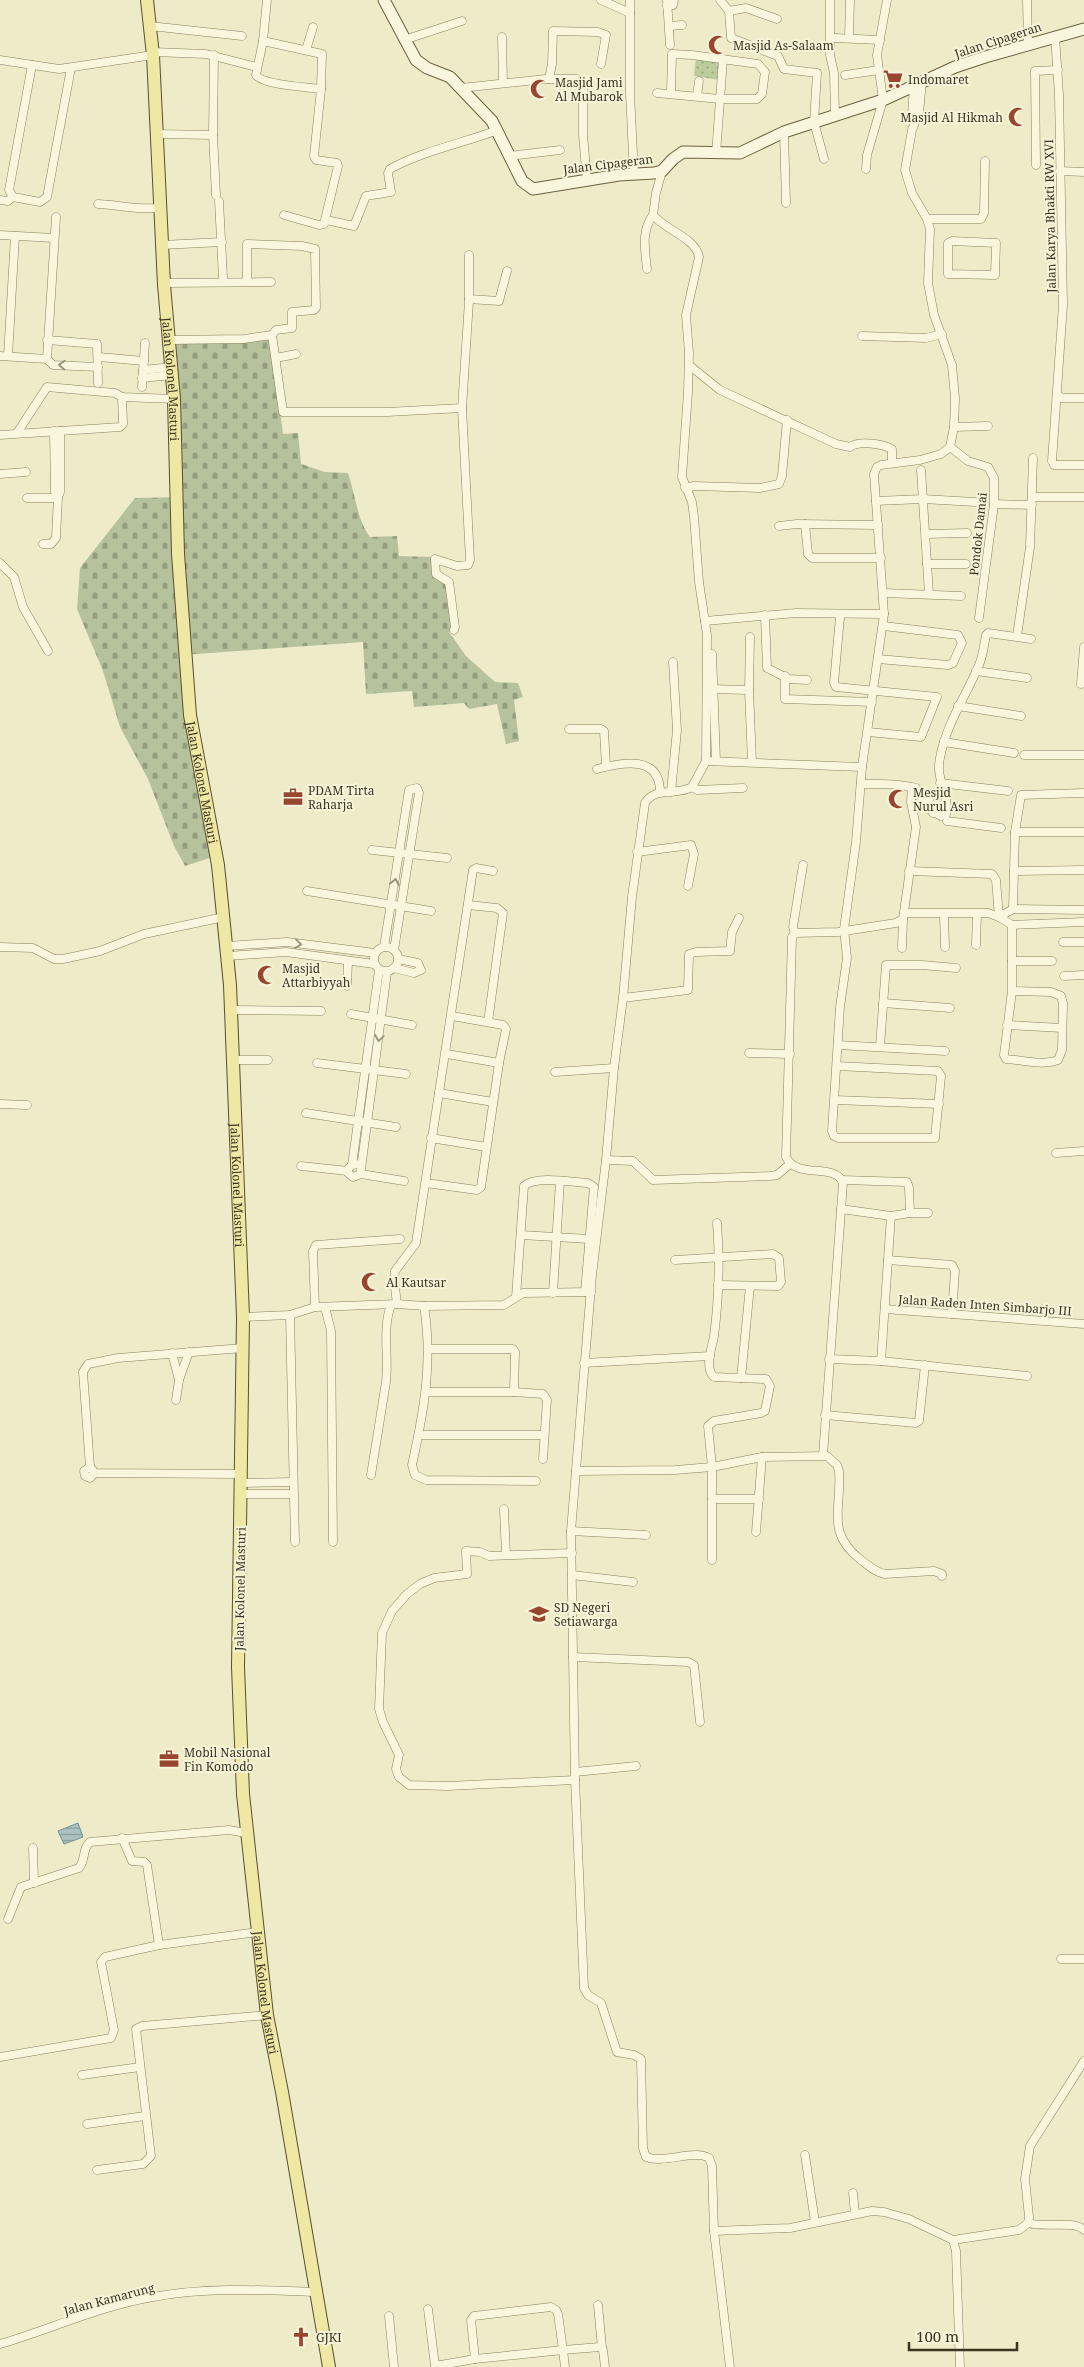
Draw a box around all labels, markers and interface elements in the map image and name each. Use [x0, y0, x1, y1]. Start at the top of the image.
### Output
street label: Jalan Cipageran [951, 18, 1044, 62]
mosque icon: Masjid As-Salaam [707, 34, 729, 56]
place label: Masjid As-Salaam [733, 37, 834, 54]
supermarket icon: Indomaret [882, 68, 904, 90]
place label: Indomaret [908, 71, 969, 88]
place label: Masjid Jami Al Mubarok [555, 74, 624, 105]
mosque icon: Masjid Jami Al Mubarok [529, 78, 551, 100]
mosque icon: Masjid Al Hikmah [1007, 106, 1029, 128]
place label: Masjid Al Hikmah [900, 109, 1003, 126]
street label: Jalan Karya Bhakti RW XVI [1040, 139, 1060, 294]
street label: Jalan Cipageran [561, 150, 654, 178]
street label: Jalan Kolonel Masturi [158, 316, 184, 441]
one-way arrow [58, 360, 66, 371]
street label: Pondok Damai [965, 491, 991, 577]
street label: Jalan Kolonel Masturi [183, 719, 222, 845]
place label: PDAM Tirta Raharja [308, 782, 375, 813]
place label: Mesjid Nurul Asri [913, 784, 973, 815]
office icon: PDAM Tirta Raharja [282, 786, 304, 808]
mosque icon: Mesjid Nurul Asri [887, 788, 909, 810]
one-way arrow [389, 877, 399, 886]
one-way arrow [294, 938, 302, 949]
place label: Masjid Attarbiyyah [282, 960, 351, 991]
mosque icon: Masjid Attarbiyyah [256, 964, 278, 986]
one-way arrow [374, 1033, 384, 1042]
street label: Jalan Kolonel Masturi [227, 1122, 249, 1248]
mosque icon: Al Kautsar [360, 1271, 382, 1293]
place label: Al Kautsar [386, 1274, 446, 1291]
street label: Jalan Raden Inten Simbarjo III [897, 1290, 1072, 1320]
street label: Jalan Kolonel Masturi [230, 1527, 250, 1652]
place label: SD Negeri Setiawarga [554, 1599, 618, 1630]
school or university icon: SD Negeri Setiawarga [528, 1603, 550, 1625]
place label: Mobil Nasional Fin Komodo [184, 1744, 271, 1775]
office icon: Mobil Nasional Fin Komodo [158, 1748, 180, 1770]
street label: Jalan Kolonel Masturi [249, 1929, 283, 2056]
street label: Jalan Kamarung [61, 2279, 157, 2320]
scale bar [909, 2320, 1016, 2352]
church icon: GJKI [290, 2326, 312, 2348]
text: 100 m [916, 2326, 959, 2346]
place label: GJKI [316, 2329, 342, 2346]

